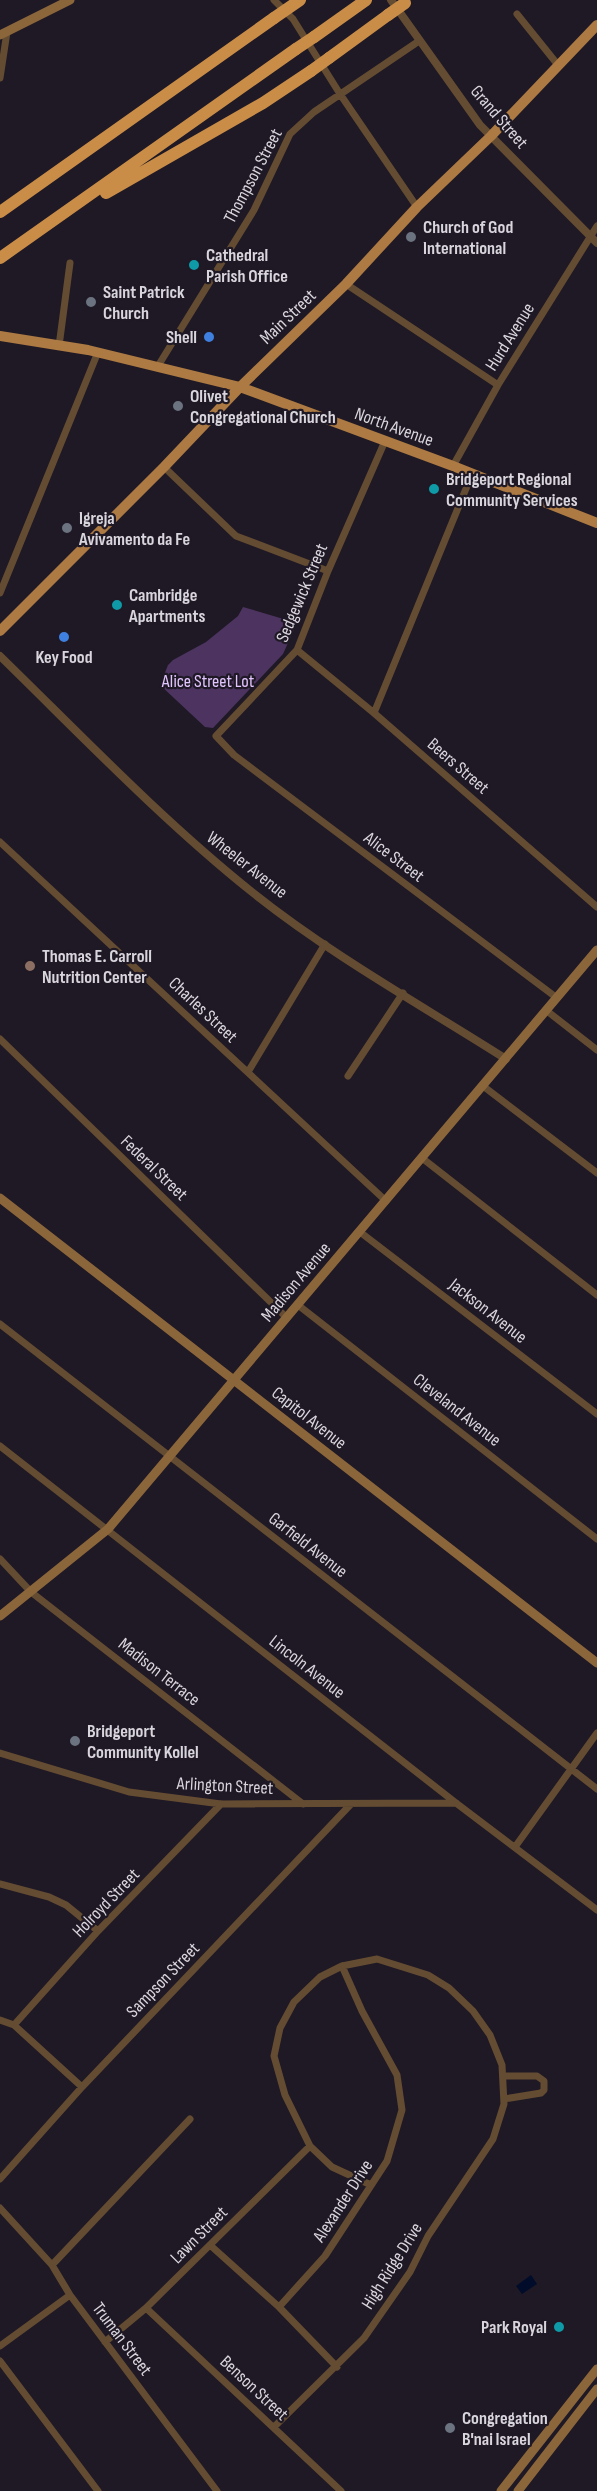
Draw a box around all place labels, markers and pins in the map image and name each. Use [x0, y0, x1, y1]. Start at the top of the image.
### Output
place label: Church of God International [423, 217, 513, 259]
marker: Church of God International [404, 230, 418, 244]
place label: Cathedral Parish Office [206, 245, 288, 287]
marker: Cathedral Parish Office [187, 258, 201, 272]
place label: Saint Patrick Church [103, 282, 185, 324]
marker: Saint Patrick Church [84, 295, 98, 309]
place label: Shell [166, 327, 197, 348]
marker: Shell [202, 330, 216, 344]
place label: Olivet Congregational Church [190, 386, 336, 428]
marker: Olivet Congregational Church [171, 399, 185, 413]
place label: Bridgeport Regional Community Services [446, 469, 578, 511]
marker: Bridgeport Regional Community Services [427, 482, 441, 496]
place label: Igreja Avivamento da Fe [78, 508, 190, 550]
marker: Igreja Avivamento da Fe [60, 521, 74, 535]
place label: Cambridge Apartments [128, 585, 205, 627]
marker: Cambridge Apartments [110, 598, 124, 612]
marker: Key Food [57, 630, 71, 644]
place label: Key Food [35, 647, 93, 668]
place label: Thomas E. Carroll Nutrition Center [42, 946, 152, 988]
marker: Thomas E. Carroll Nutrition Center [23, 959, 37, 973]
place label: Bridgeport Community Kollel [87, 1721, 199, 1763]
marker: Bridgeport Community Kollel [68, 1734, 82, 1748]
place label: Park Royal [481, 2317, 547, 2338]
marker: Park Royal [552, 2320, 566, 2334]
place label: Congregation B'nai Israel [462, 2408, 548, 2450]
marker: Congregation B'nai Israel [443, 2421, 457, 2435]

